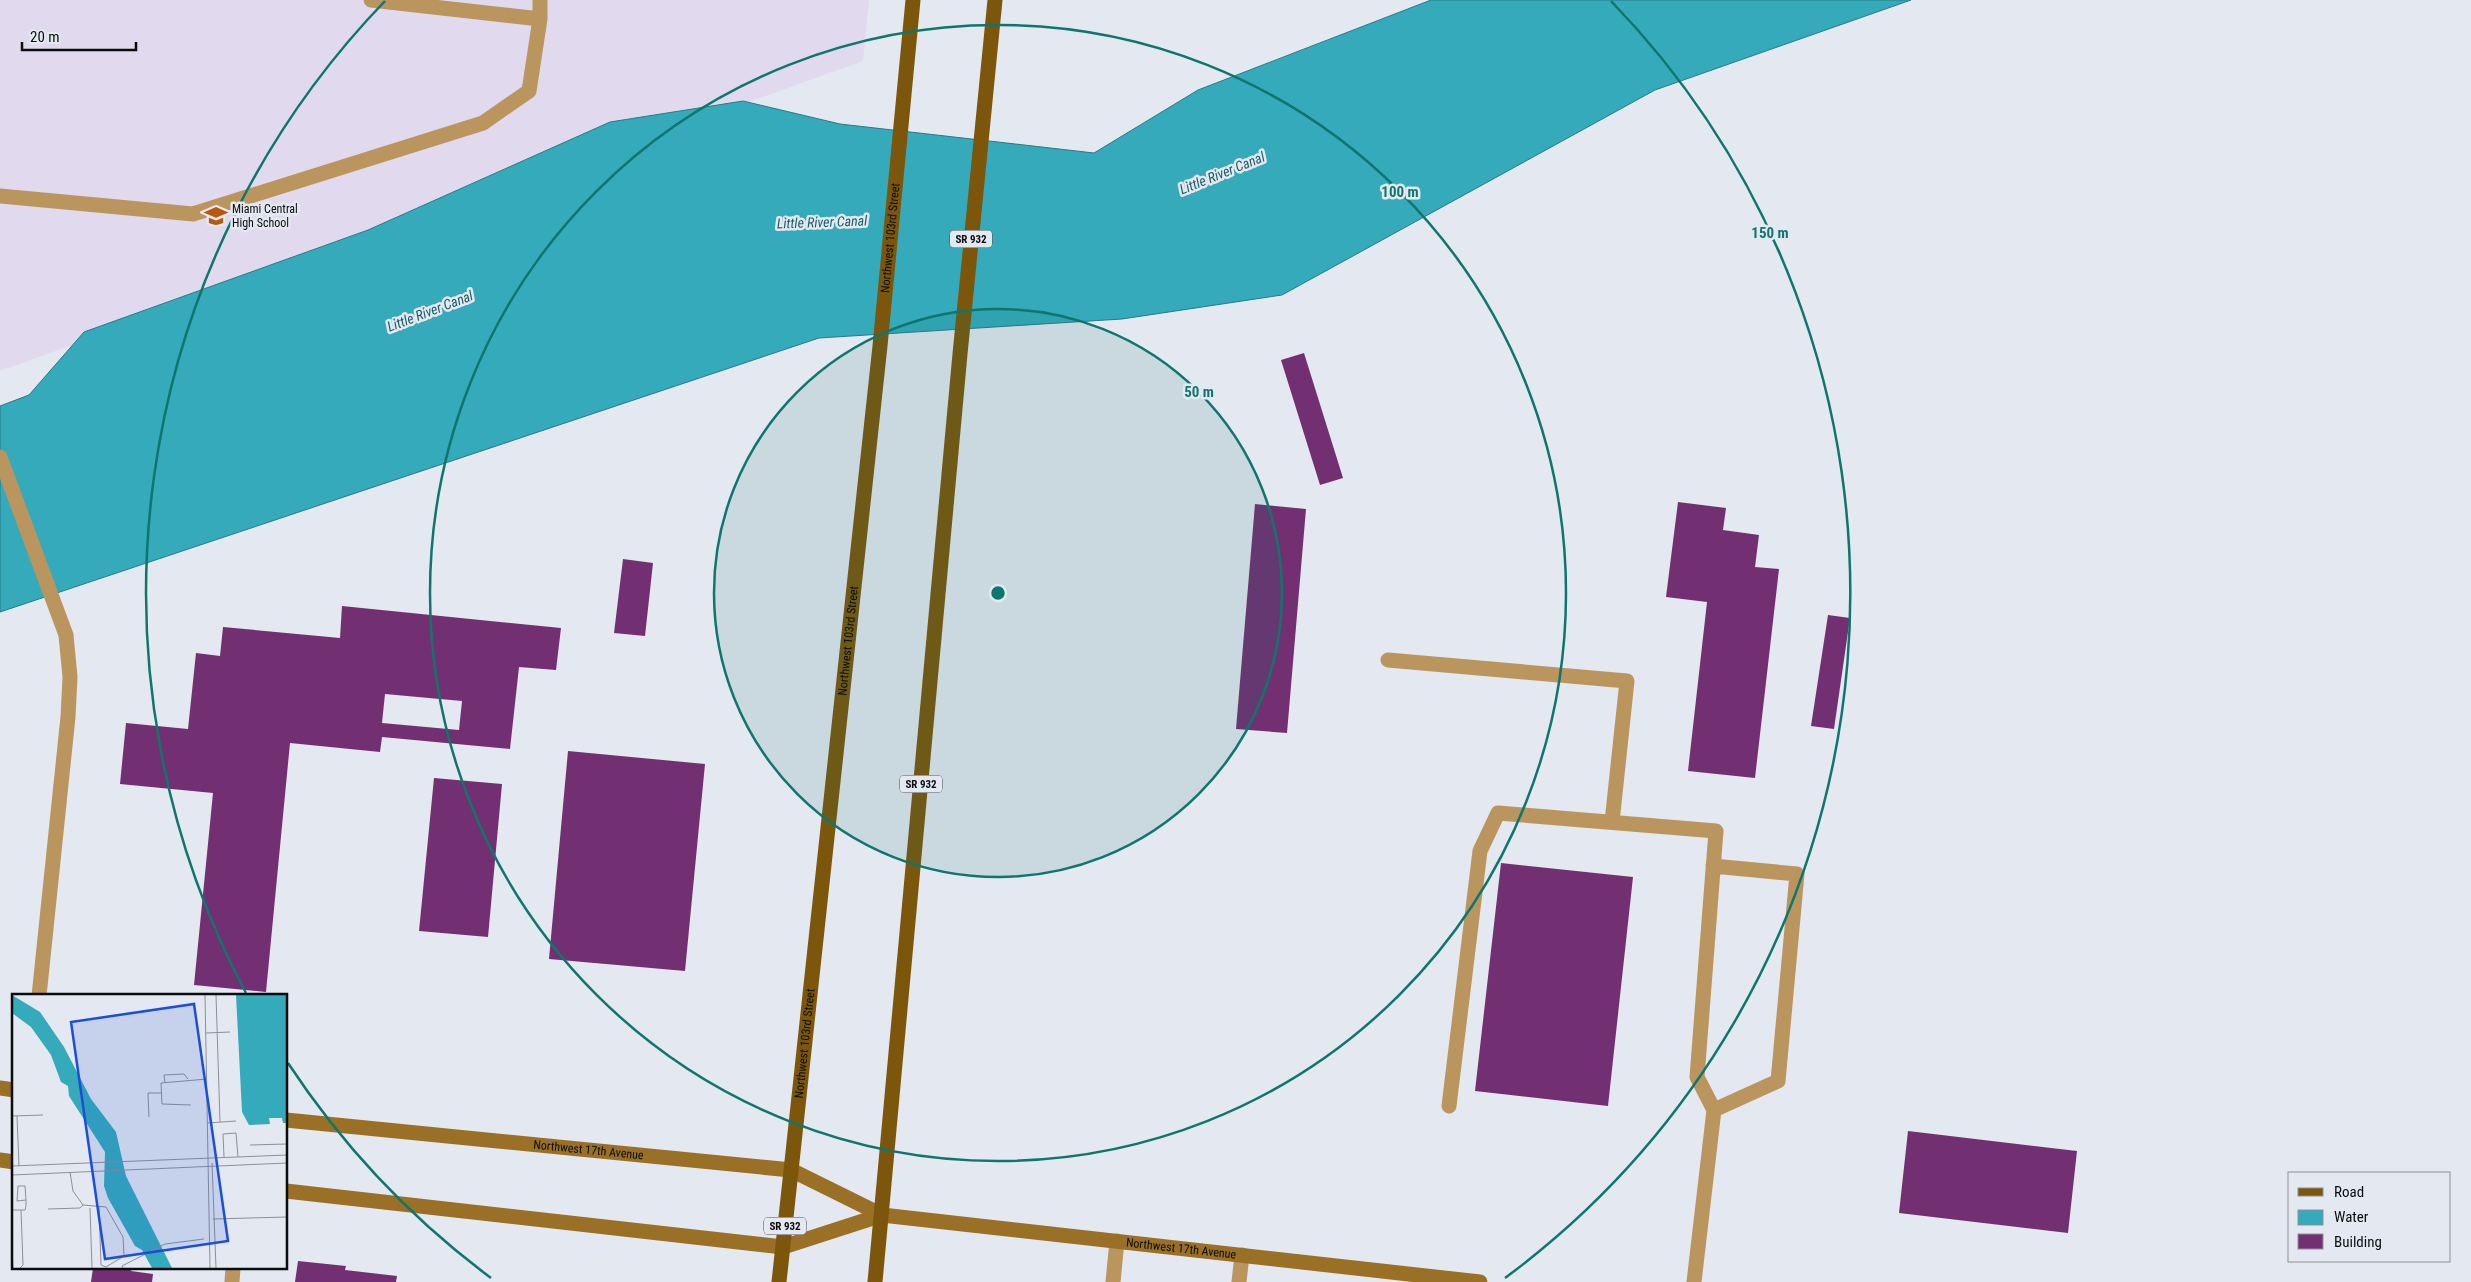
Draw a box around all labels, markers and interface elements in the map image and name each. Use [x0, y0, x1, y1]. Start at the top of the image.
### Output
scale bar [22, 20, 136, 52]
text: 20 m [30, 28, 60, 46]
water label: Little River Canal [1177, 148, 1268, 197]
street label: Northwest 103rd Street [878, 182, 903, 293]
text: 100 m [1381, 183, 1419, 201]
place label: Miami Central High School [232, 202, 298, 230]
school or university icon: Miami Central High School [203, 203, 229, 229]
water label: Little River Canal [777, 212, 868, 232]
text: 150 m [1751, 224, 1789, 242]
road number: SR 932 [950, 230, 992, 248]
water label: Little River Canal [385, 287, 476, 335]
text: 50 m [1184, 383, 1214, 401]
centre of rings [989, 584, 1007, 602]
street label: Northwest 103rd Street [835, 585, 861, 696]
road number: SR 932 [900, 776, 942, 792]
street label: Northwest 103rd Street [792, 987, 818, 1099]
inset map [12, 994, 288, 1270]
street label: Northwest 17th Avenue [533, 1138, 645, 1162]
legend [2288, 1172, 2451, 1262]
text: Road [2334, 1183, 2364, 1201]
text: Water [2334, 1208, 2369, 1226]
road number: SR 932 [764, 1218, 806, 1234]
text: Building [2334, 1233, 2382, 1251]
street label: Northwest 17th Avenue [1125, 1235, 1237, 1262]

